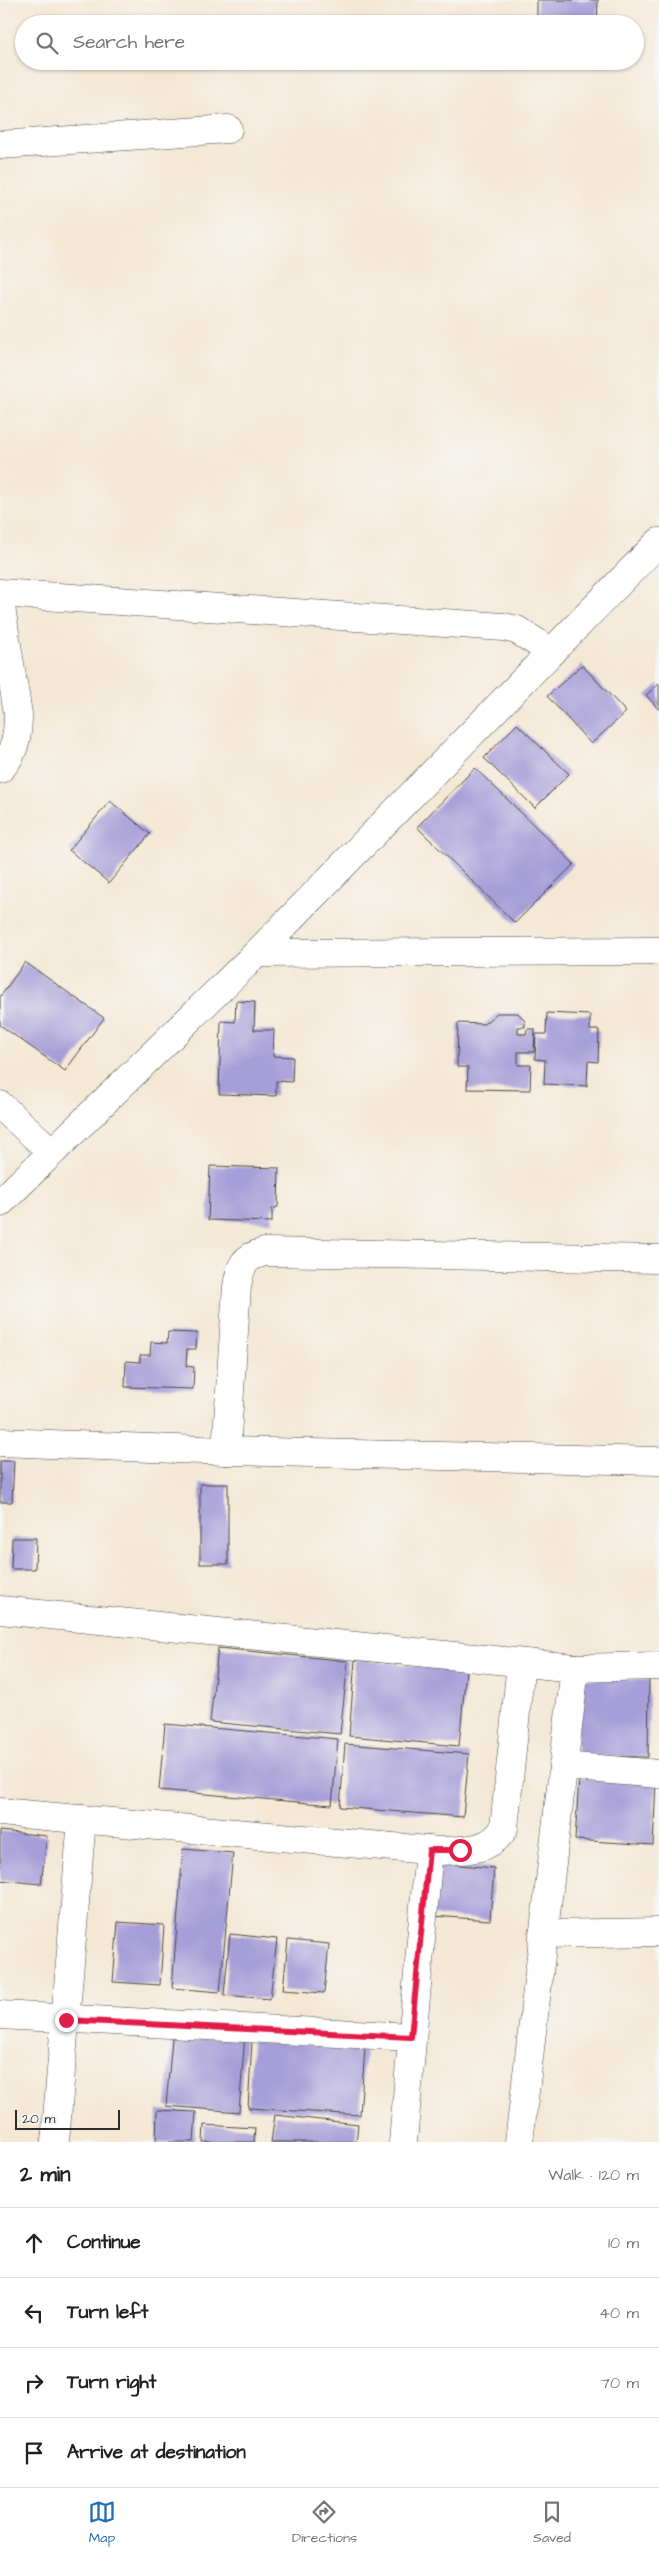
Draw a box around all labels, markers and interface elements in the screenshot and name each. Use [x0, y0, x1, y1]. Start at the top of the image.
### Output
search box [15, 15, 644, 70]
icon: search [33, 29, 61, 57]
text: Search here [73, 29, 185, 56]
route start [449, 1839, 472, 1862]
route end [55, 2009, 78, 2032]
scale bar [15, 2107, 120, 2130]
text: 20 m [22, 2109, 55, 2129]
text: 2 min [20, 2160, 70, 2189]
text: Walk · 120 m [548, 2164, 639, 2186]
icon: ahead [20, 2229, 48, 2257]
text: Continue [67, 2229, 141, 2256]
text: 10 m [608, 2232, 639, 2254]
icon: left [20, 2299, 48, 2327]
text: Turn left [67, 2299, 148, 2326]
text: 40 m [599, 2302, 639, 2324]
icon: right [20, 2369, 48, 2397]
text: Turn right [67, 2369, 156, 2396]
text: 70 m [600, 2372, 639, 2394]
icon: arrive [20, 2439, 48, 2467]
text: Arrive at destination [67, 2439, 246, 2466]
tab: Map [88, 2498, 116, 2548]
tab: Directions [292, 2498, 357, 2548]
tab: Saved [533, 2498, 571, 2548]

